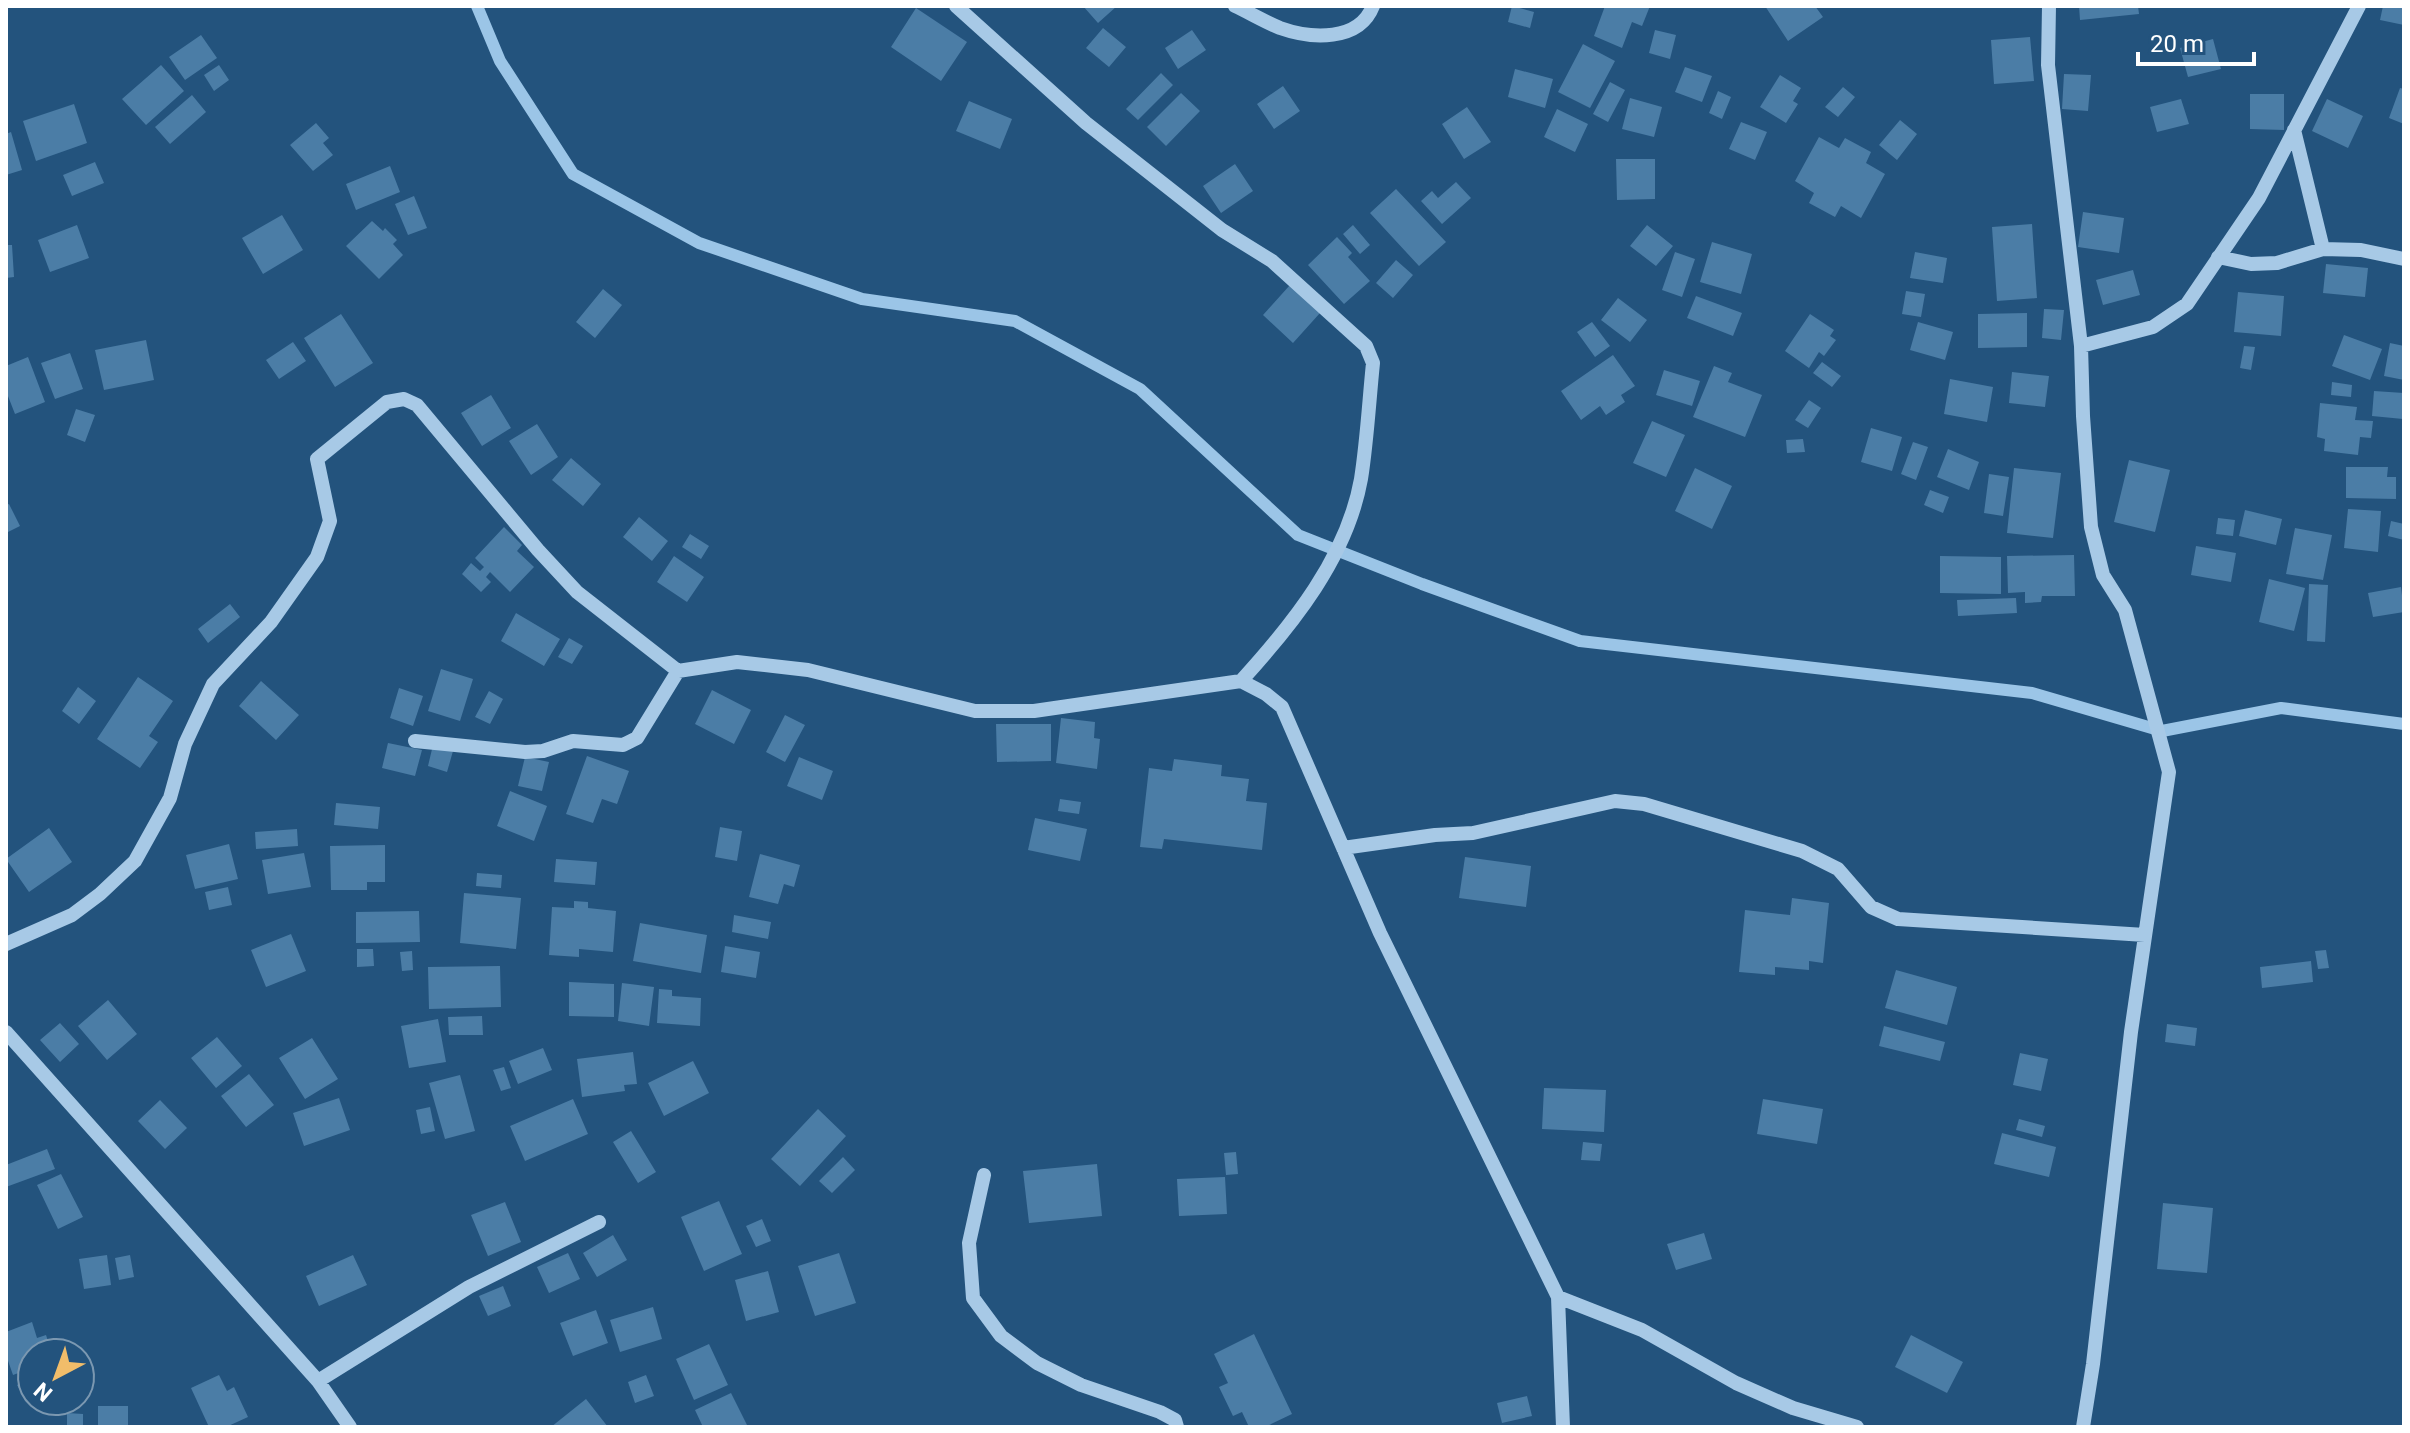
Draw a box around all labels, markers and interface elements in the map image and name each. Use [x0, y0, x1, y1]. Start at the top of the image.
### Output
scale bar [2138, 16, 2254, 66]
text: 20 m [2150, 30, 2204, 58]
north arrow [16, 1337, 96, 1417]
text: N [29, 1377, 57, 1406]

